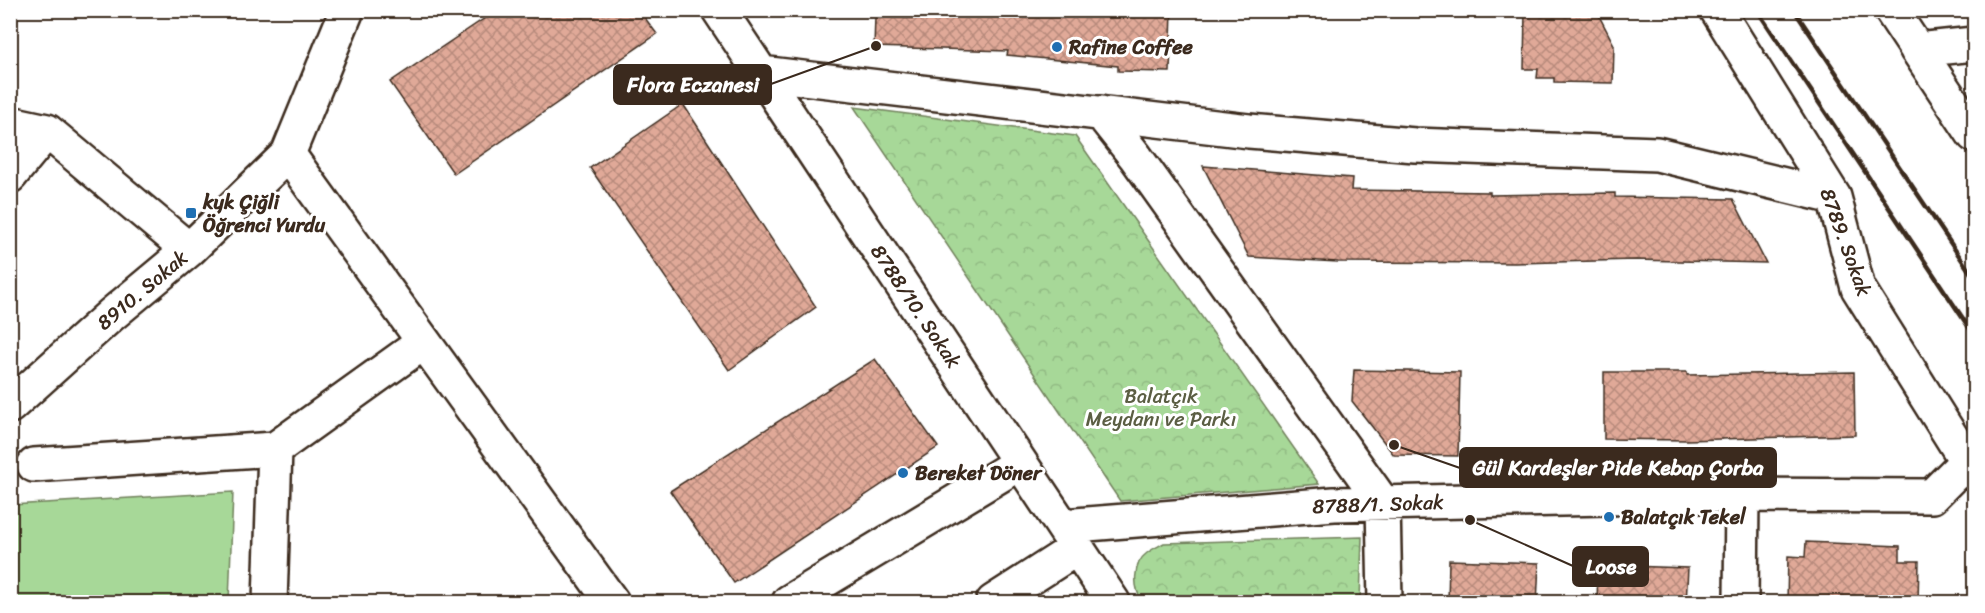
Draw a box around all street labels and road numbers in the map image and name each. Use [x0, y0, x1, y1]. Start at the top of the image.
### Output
street label: 8789. Sokak [1810, 183, 1881, 302]
street label: 8788/10. Sokak [861, 237, 971, 376]
street label: 8910. Sokak [89, 241, 196, 339]
street label: 8788/1. Sokak [1312, 485, 1445, 524]

